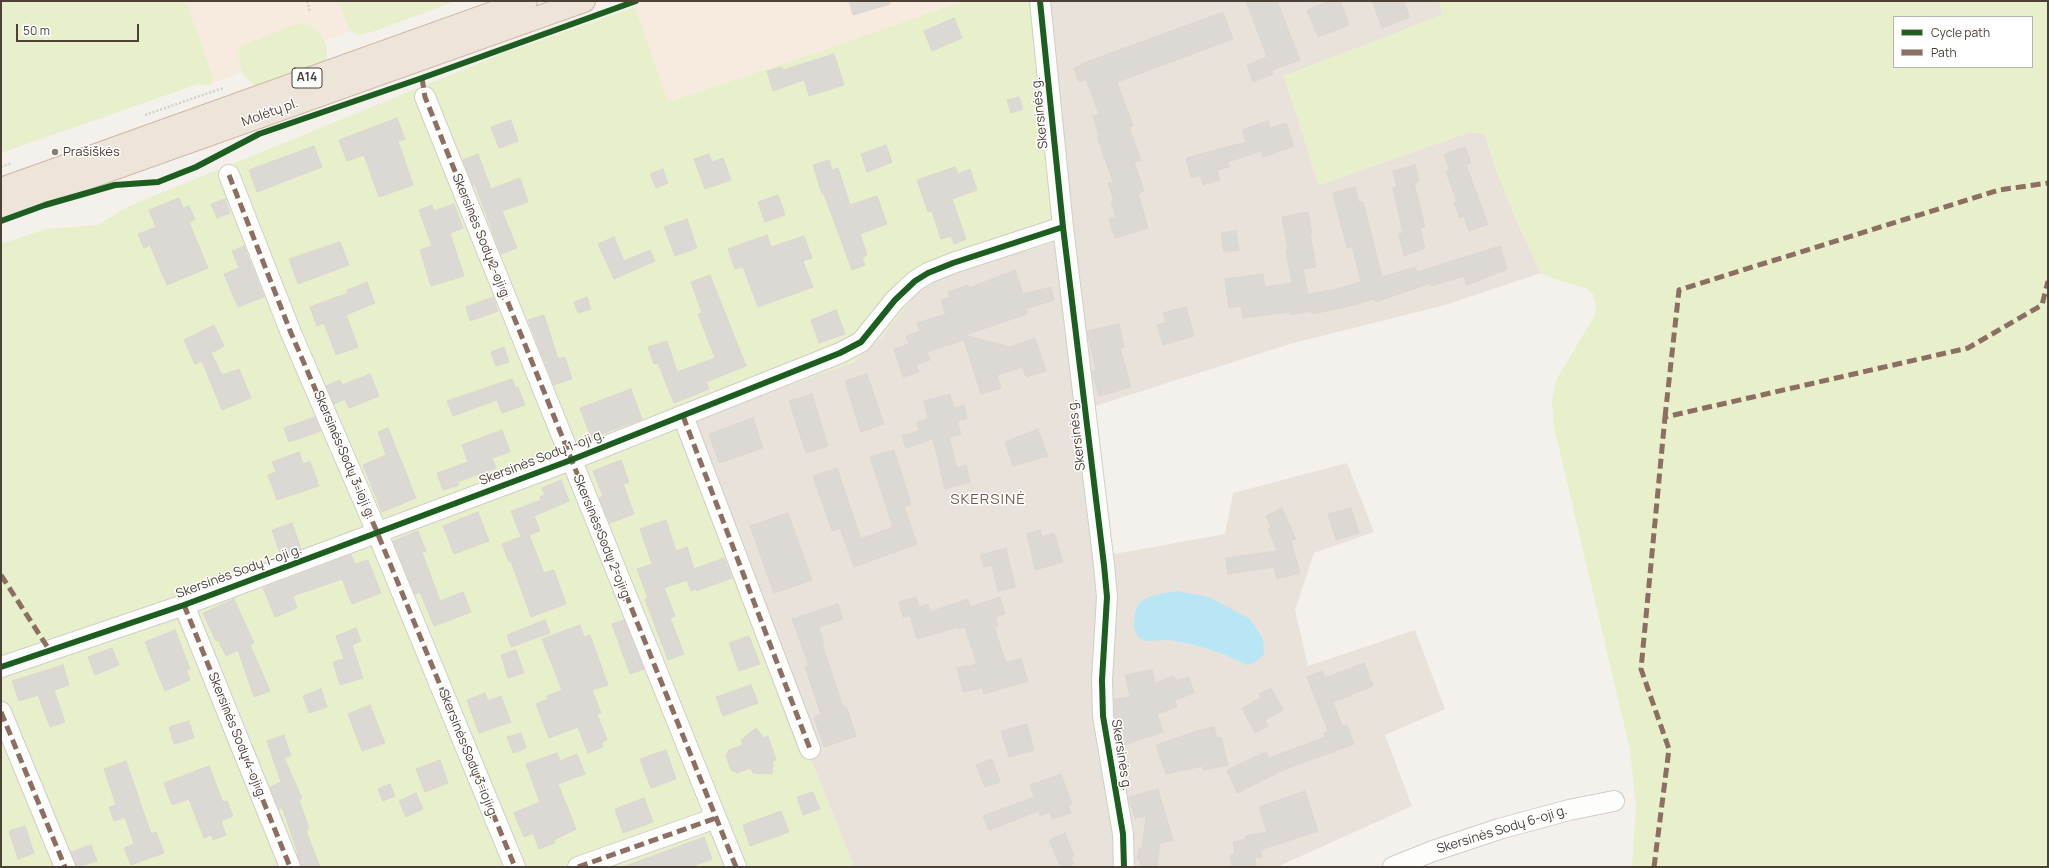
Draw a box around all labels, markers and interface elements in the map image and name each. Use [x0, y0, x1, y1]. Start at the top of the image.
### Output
scale bar [18, 16, 141, 42]
legend [1893, 16, 2033, 68]
text: 50 m [23, 22, 50, 39]
text: Cycle path [1931, 24, 1990, 41]
text: Path [1931, 44, 1957, 61]
road number: A14 [292, 68, 322, 88]
street label: Skersinės g. [1028, 76, 1052, 150]
street label: Molėtų pl. [240, 96, 300, 130]
place label: Prašiškės [63, 144, 120, 160]
marker: Prašiškės [50, 147, 60, 157]
street label: Skersinės Sodų 2-oji g. [448, 171, 514, 303]
street label: Skersinės Sodų 3-ioji g. [310, 388, 378, 522]
street label: Skersinės g. [1065, 398, 1089, 472]
street label: Skersinės Sodų 1-oji g. [477, 427, 607, 489]
street label: Skersinės Sodų 2-oji g. [569, 472, 635, 604]
district label: SKERSINĖ [950, 491, 1026, 509]
street label: Skersinės Sodų 1-oji g. [174, 542, 304, 602]
street label: Skersinės Sodų 4-oji g. [204, 670, 270, 802]
street label: Skersinės Sodų 3-ioji g. [435, 687, 501, 821]
street label: Skersinės g. [1108, 718, 1134, 792]
street label: Skersinės Sodų 6-oji g. [1435, 803, 1569, 857]

